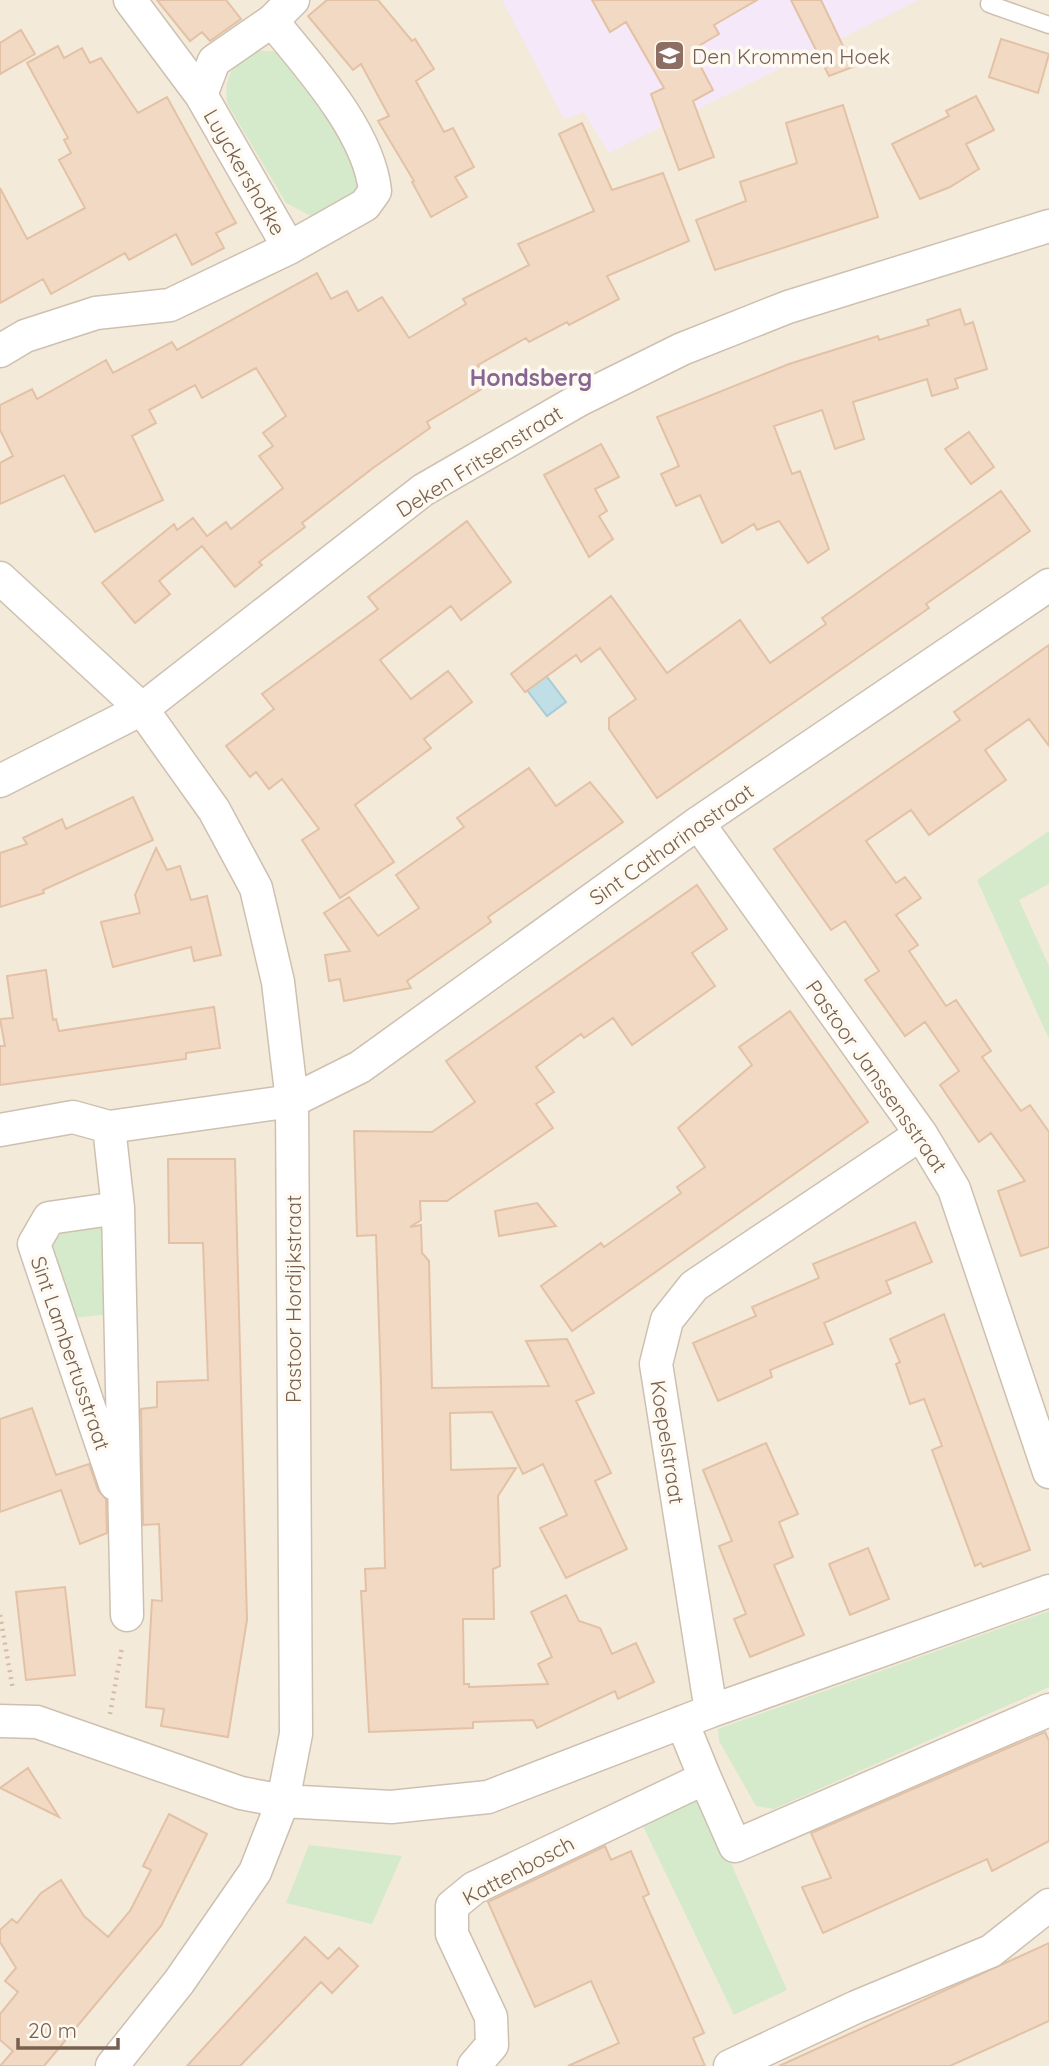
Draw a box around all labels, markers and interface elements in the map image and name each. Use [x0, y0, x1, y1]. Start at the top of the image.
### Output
school or university icon: Den Krommen Hoek [652, 39, 686, 73]
place label: Den Krommen Hoek [692, 43, 890, 69]
street label: Luyckershofke [198, 104, 292, 240]
district label: Hondsberg [470, 363, 592, 392]
street label: Deken Fritsenstraat [391, 399, 567, 523]
street label: Sint Catharinastraat [584, 778, 758, 910]
street label: Pastoor Janssensstraat [801, 975, 953, 1177]
street label: Pastoor Hordijkstraat [280, 1195, 306, 1403]
street label: Sint Lambertusstraat [26, 1253, 116, 1453]
street label: Koepelstraat [645, 1378, 691, 1506]
street label: Kattenbosch [458, 1830, 578, 1910]
scale bar [18, 2007, 117, 2050]
text: 20 m [28, 2017, 77, 2043]

